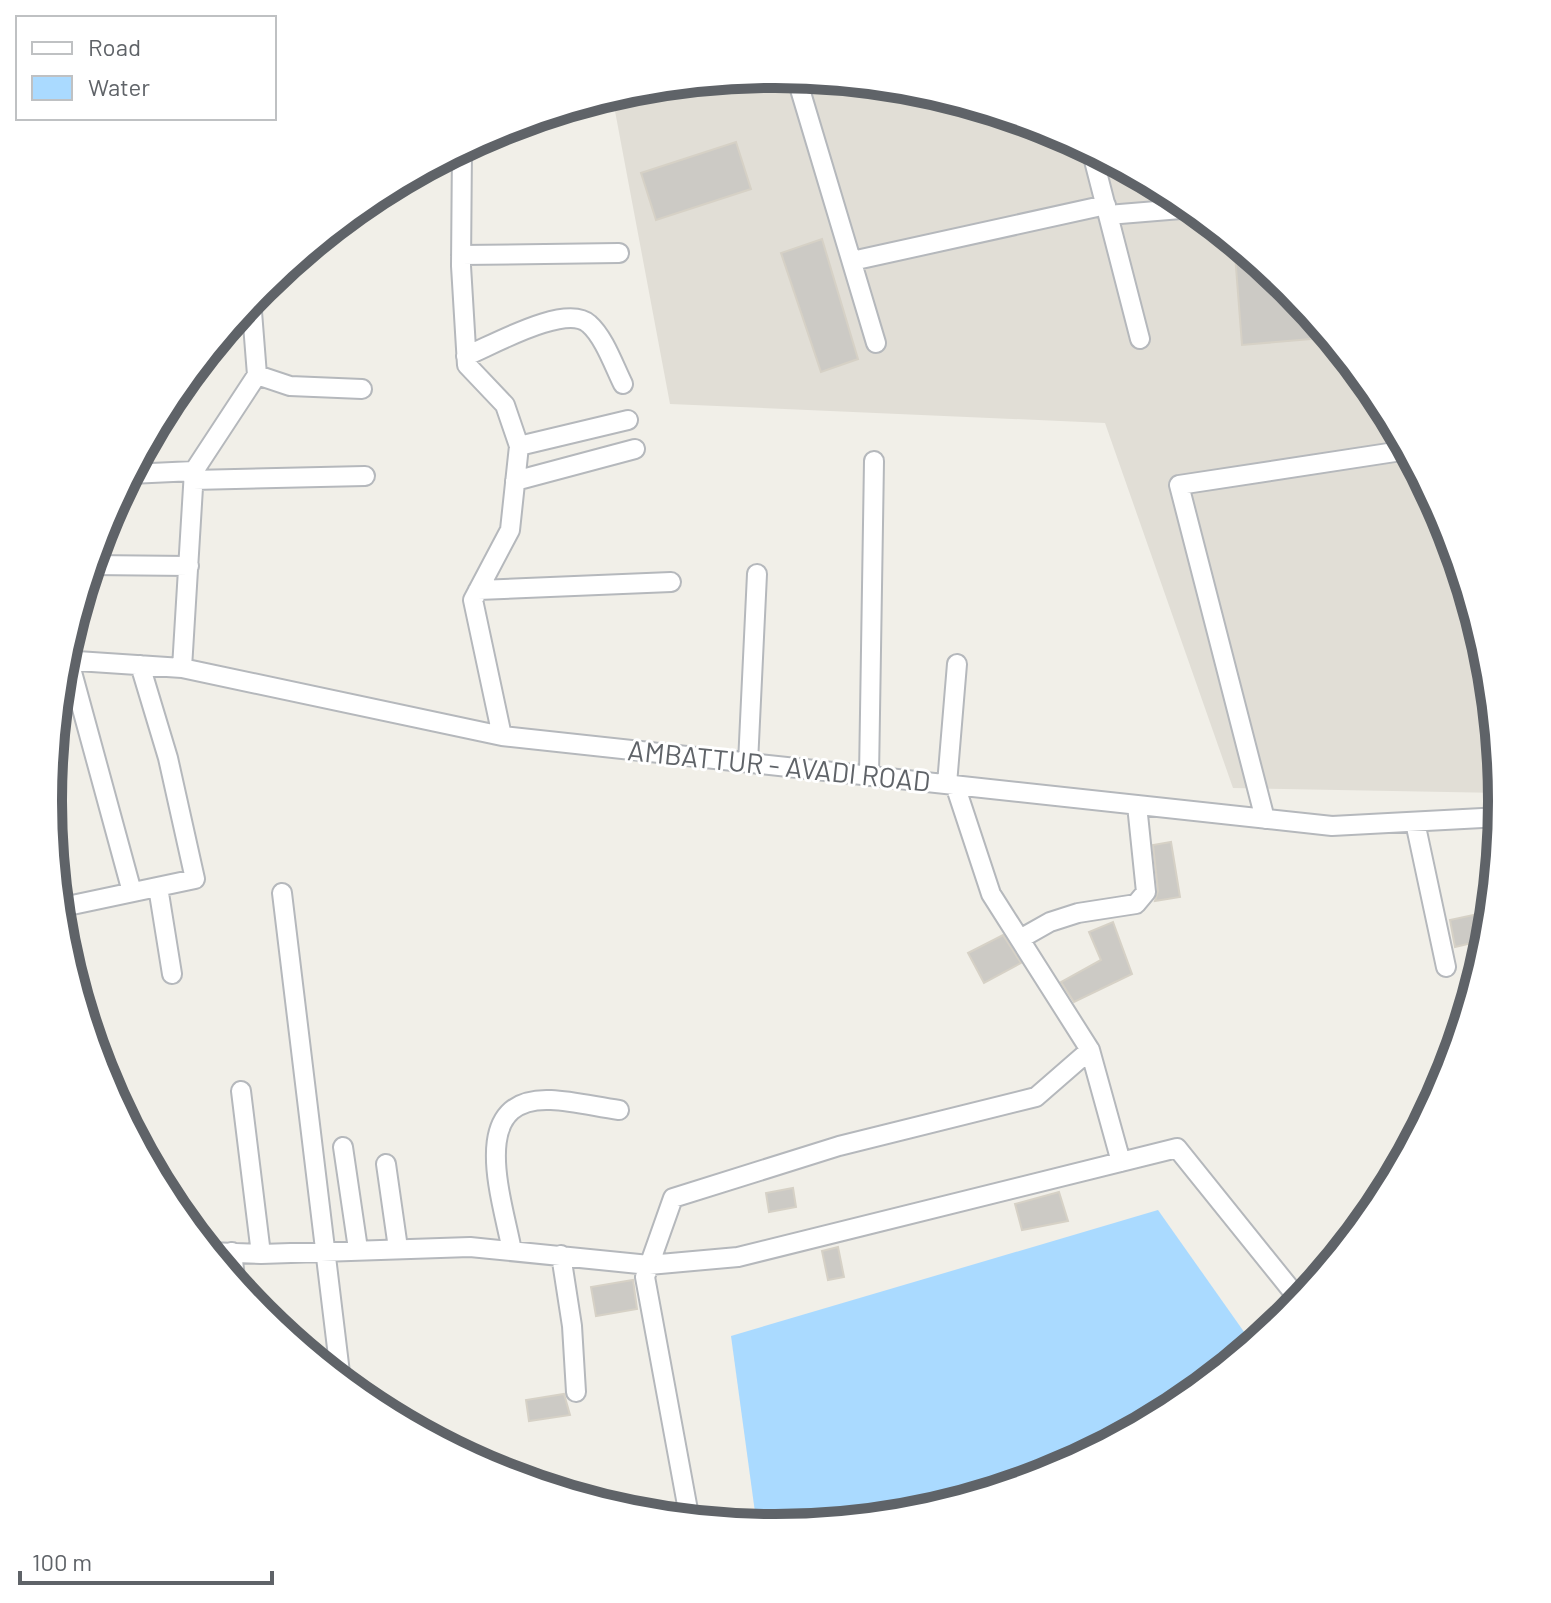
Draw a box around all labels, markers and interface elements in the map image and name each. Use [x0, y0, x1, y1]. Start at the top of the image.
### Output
legend [16, 16, 276, 120]
text: Road [88, 32, 141, 61]
text: Water [88, 72, 150, 101]
street label: AMBATTUR - AVADI ROAD [626, 732, 932, 798]
scale bar [20, 1535, 272, 1585]
text: 100 m [32, 1547, 92, 1576]

